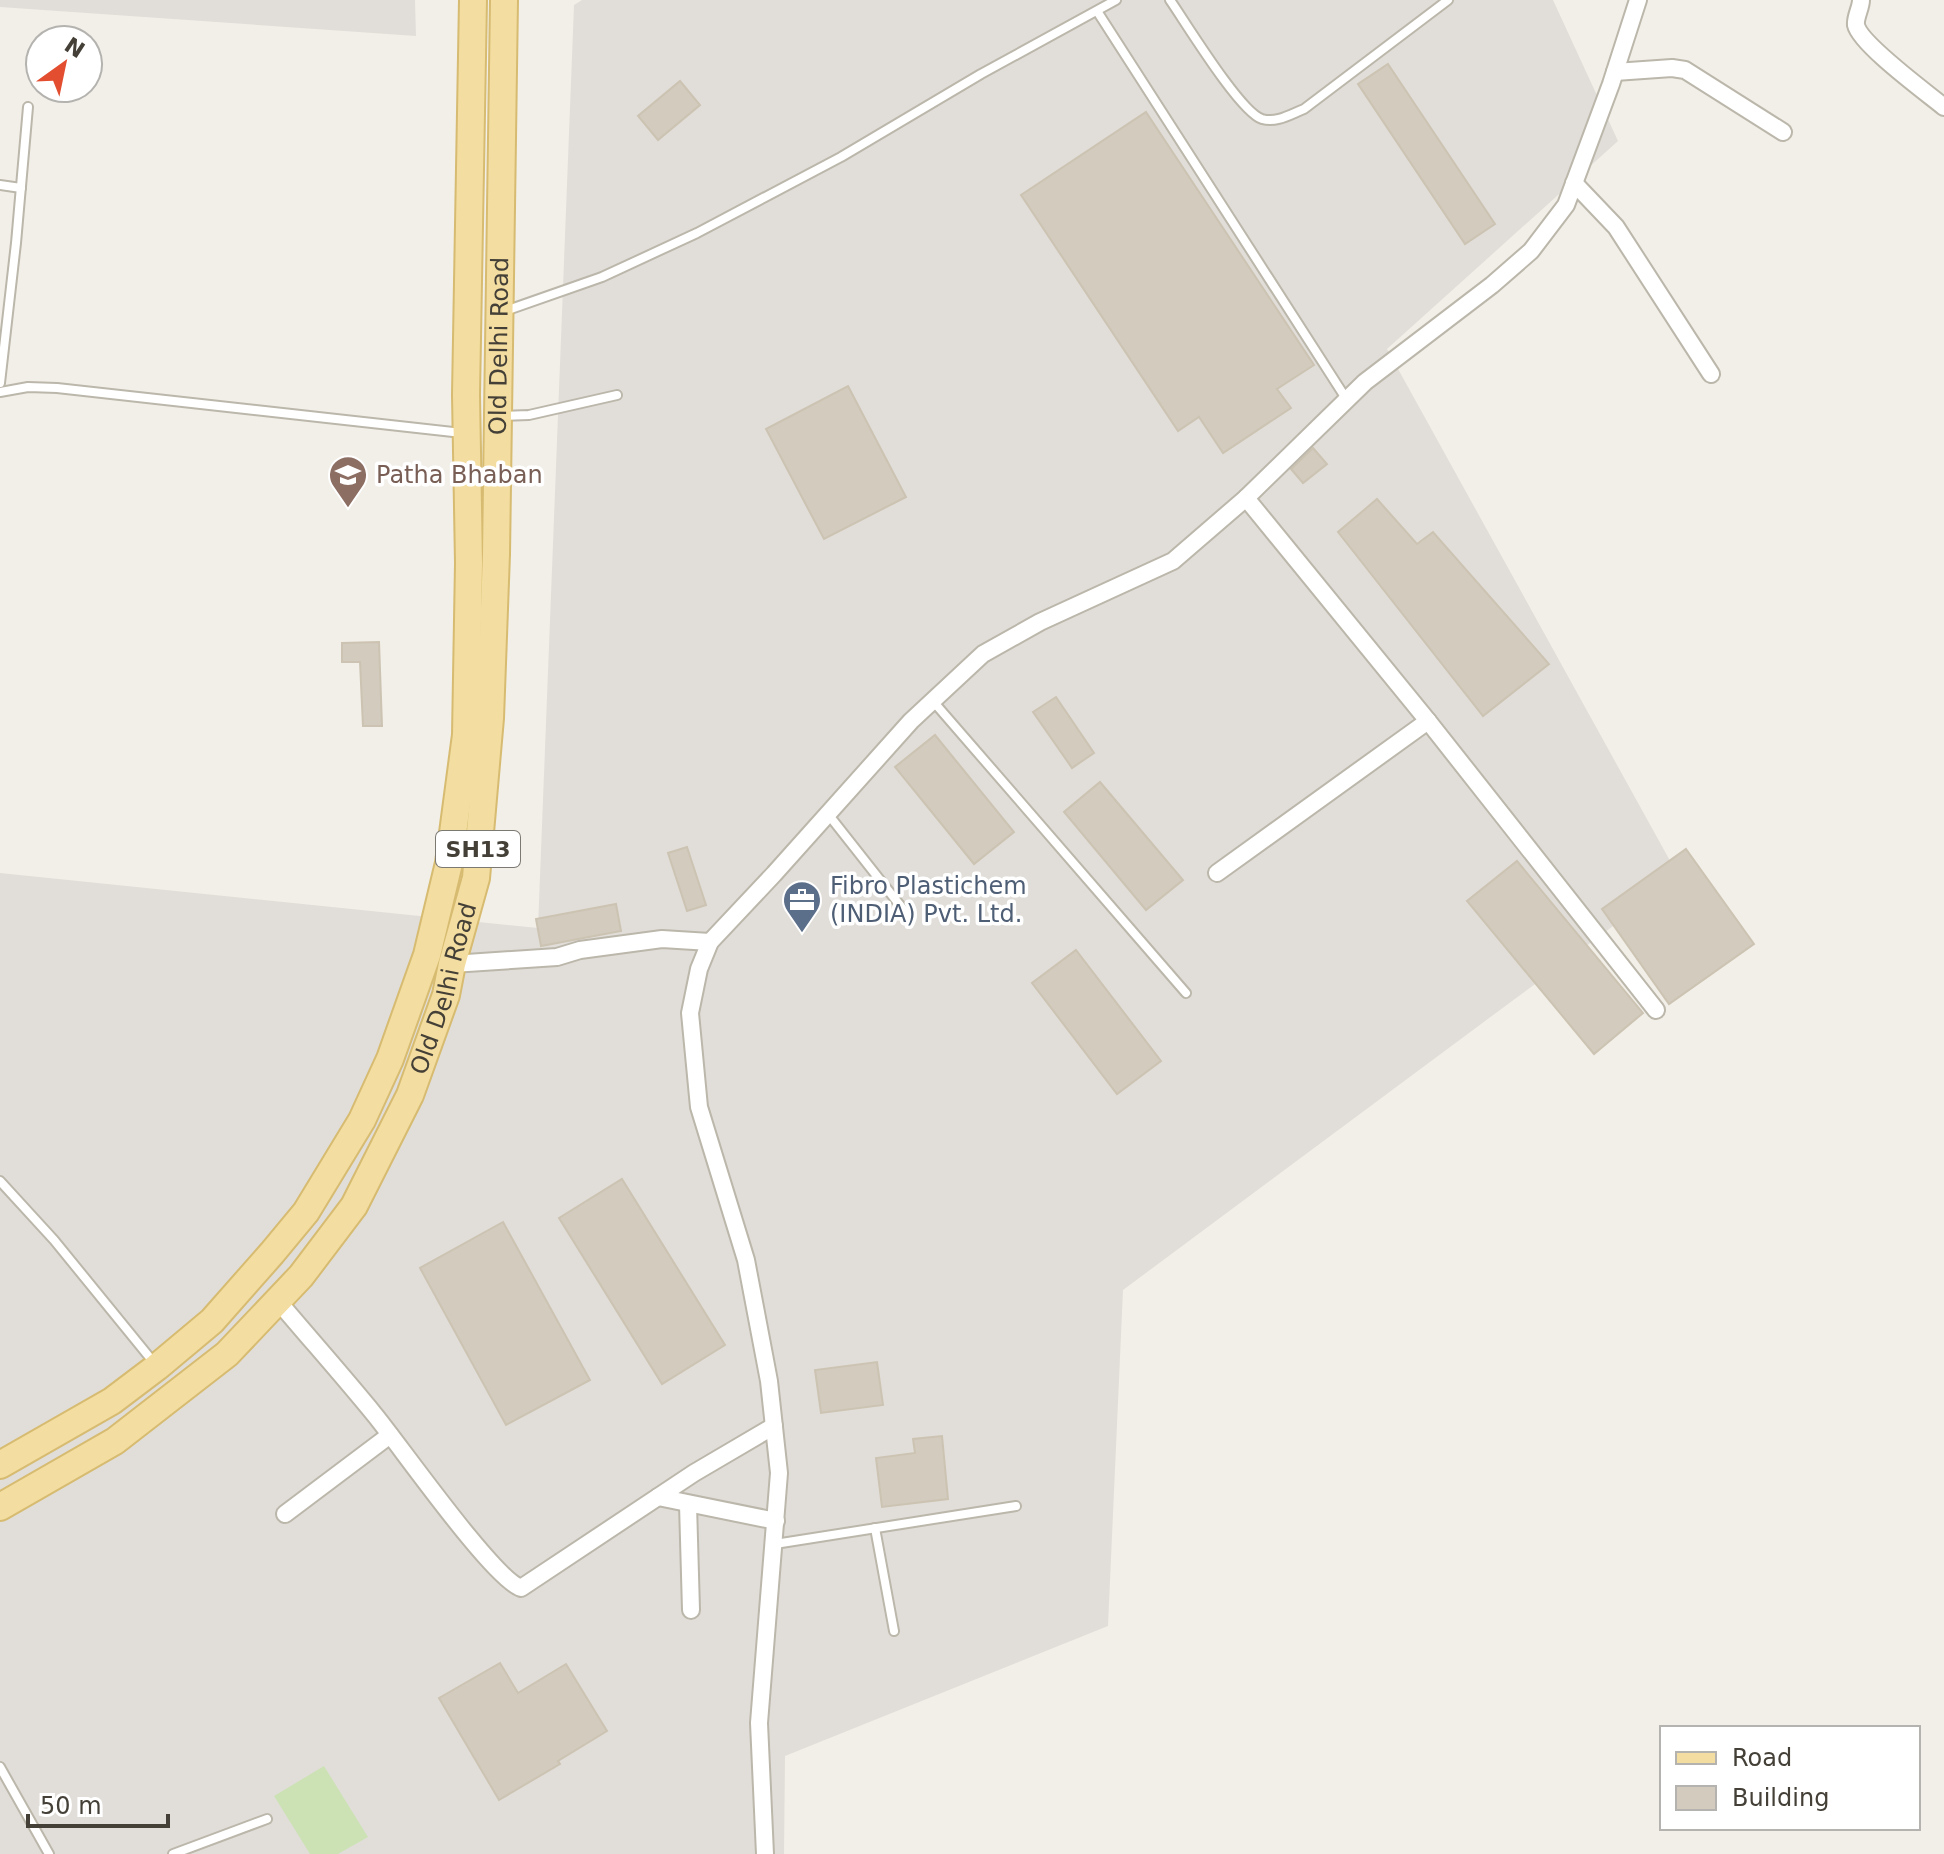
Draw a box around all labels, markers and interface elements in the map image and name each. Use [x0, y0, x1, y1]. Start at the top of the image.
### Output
north arrow [24, 24, 104, 104]
text: N [60, 32, 89, 63]
street label: Old Delhi Road [484, 257, 514, 435]
school or university icon: Patha Bhaban [327, 454, 369, 509]
place label: Patha Bhaban [376, 461, 543, 489]
road number: SH13 [436, 831, 520, 867]
place label: Fibro Plastichem (INDIA) Pvt. Ltd. [830, 872, 1027, 928]
office icon: Fibro Plastichem (INDIA) Pvt. Ltd. [781, 879, 823, 934]
street label: Old Delhi Road [405, 899, 482, 1078]
legend [1660, 1726, 1920, 1830]
text: Road [1732, 1744, 1792, 1772]
scale bar [28, 1778, 168, 1828]
text: Building [1732, 1784, 1829, 1812]
text: 50 m [40, 1792, 102, 1820]

